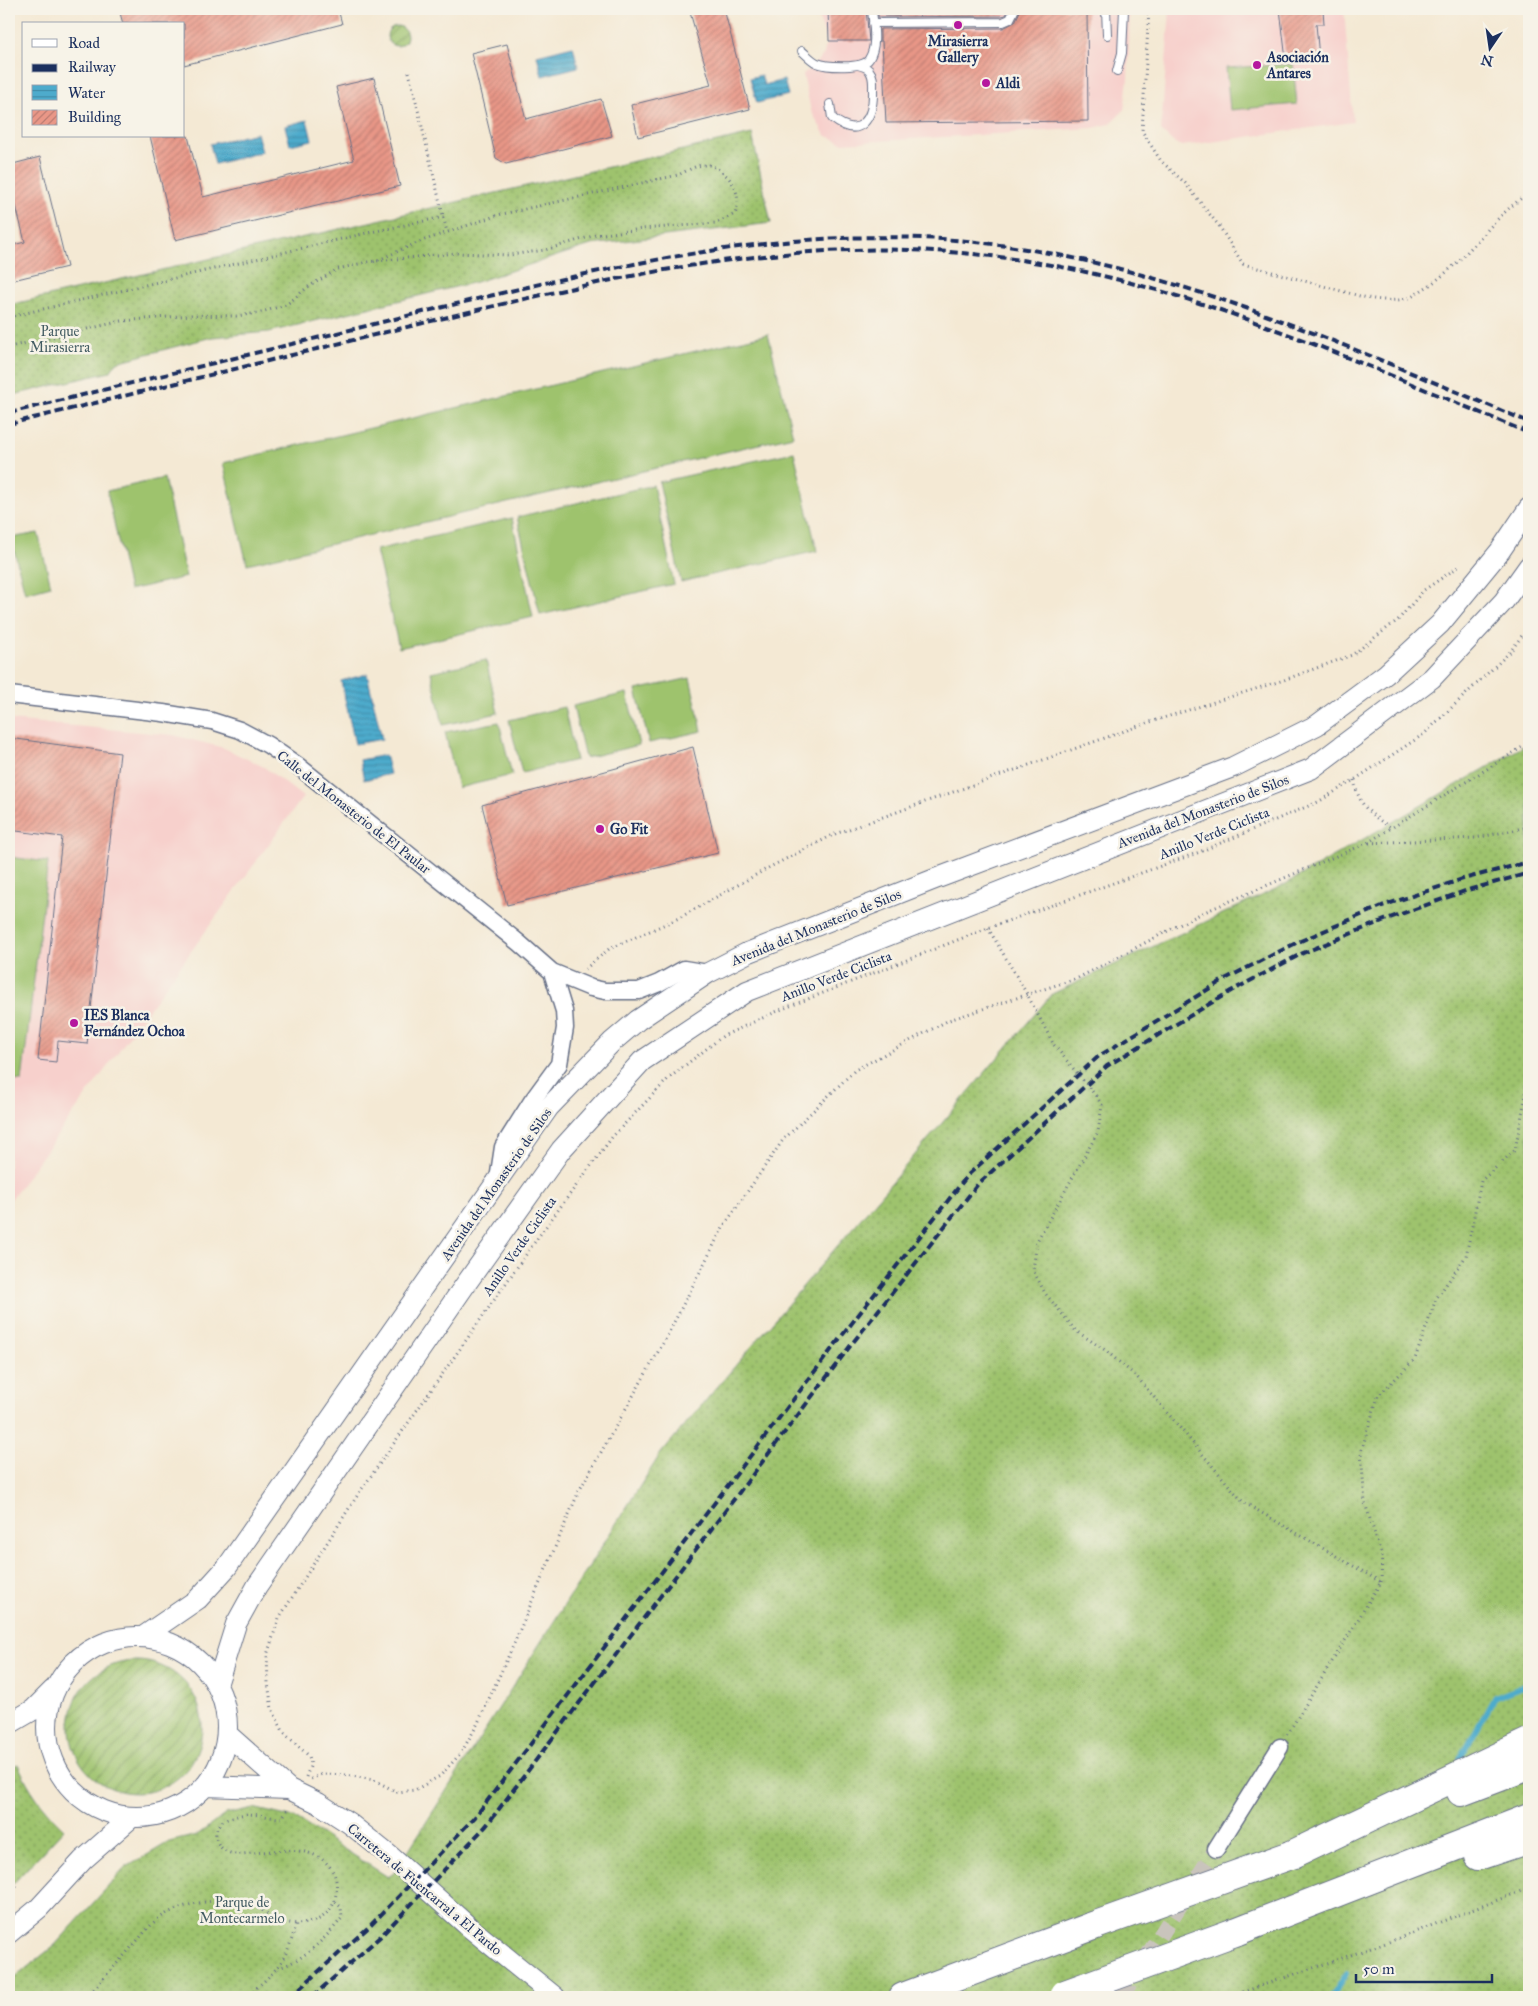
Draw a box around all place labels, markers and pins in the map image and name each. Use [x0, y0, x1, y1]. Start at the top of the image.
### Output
marker: Mirasierra Gallery [952, 19, 964, 31]
place label: Mirasierra Gallery [928, 33, 989, 67]
place label: Asociación Antares [1266, 49, 1329, 82]
marker: Asociación Antares [1251, 59, 1263, 71]
place label: Aldi [995, 75, 1020, 92]
marker: Aldi [980, 77, 992, 89]
place label: Go Fit [610, 821, 648, 838]
marker: Go Fit [594, 823, 606, 835]
place label: IES Blanca Fernández Ochoa [84, 1007, 186, 1040]
marker: IES Blanca Fernández Ochoa [68, 1017, 80, 1029]

